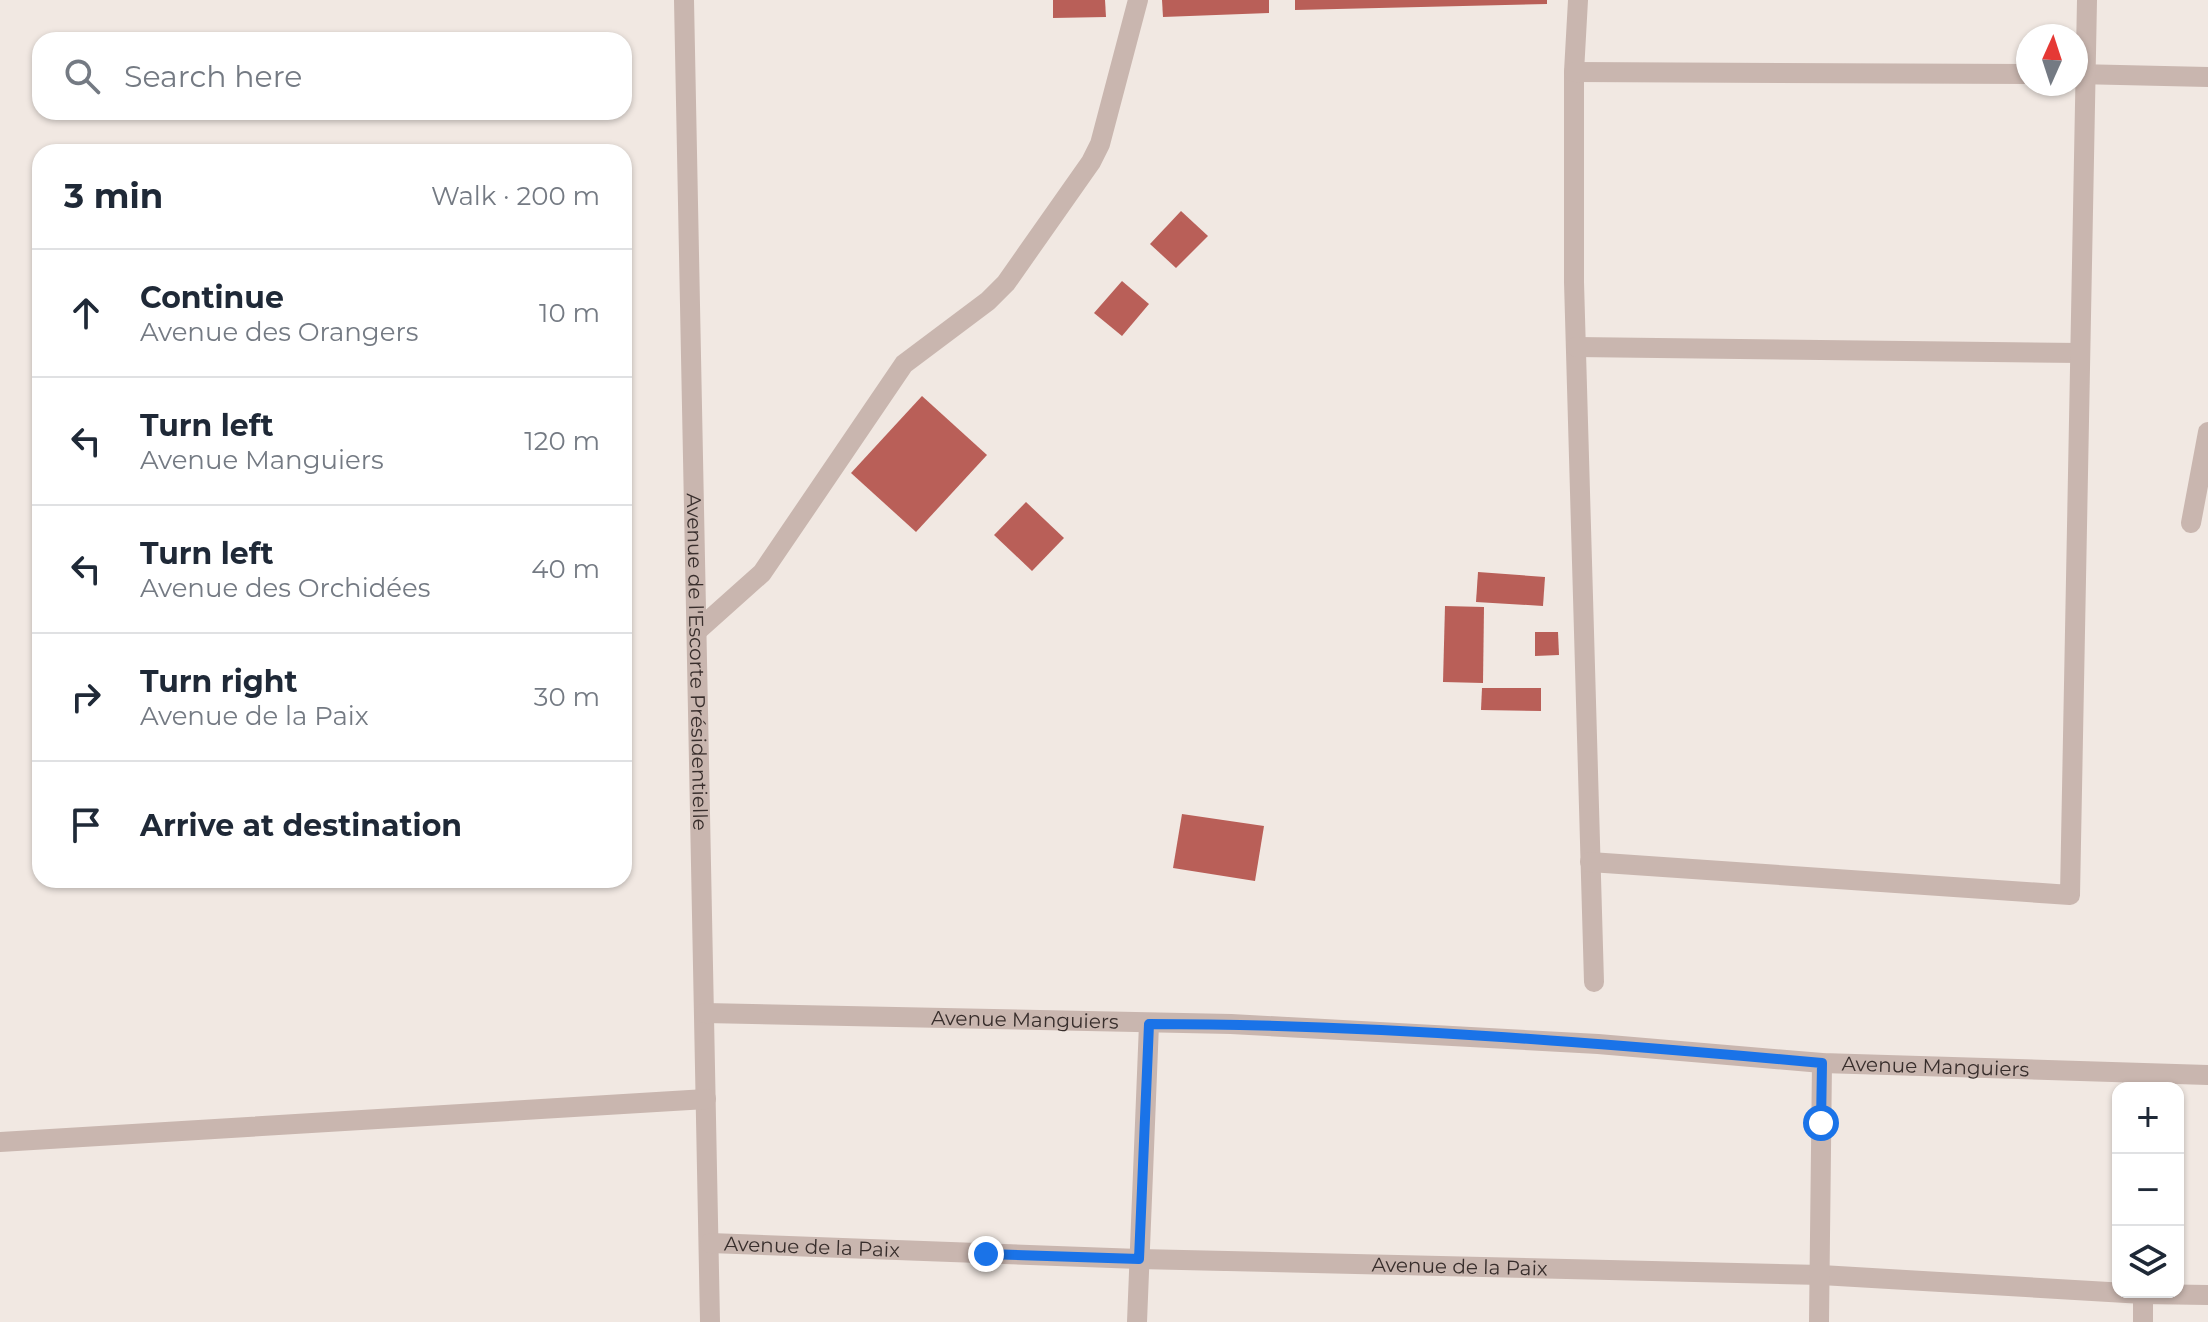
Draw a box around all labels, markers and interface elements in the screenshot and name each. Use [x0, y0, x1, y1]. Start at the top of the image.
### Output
north arrow [2016, 24, 2088, 96]
search box [32, 32, 632, 120]
icon: search [60, 54, 104, 98]
text: Search here [124, 58, 302, 95]
text: 3 min [64, 175, 163, 217]
text: Walk · 200 m [431, 180, 600, 212]
text: Continue [140, 279, 284, 316]
icon: ahead [64, 291, 108, 335]
text: 10 m [539, 297, 600, 329]
text: Avenue des Orangers [140, 316, 418, 348]
text: Turn left [140, 407, 273, 444]
icon: left [64, 419, 108, 463]
text: 120 m [524, 425, 600, 457]
text: Avenue Manguiers [140, 444, 384, 476]
street label: Avenue de l'Escorte Présidentielle [682, 493, 712, 831]
text: Turn left [140, 535, 273, 572]
icon: left [64, 547, 108, 591]
text: 40 m [531, 553, 600, 585]
text: Avenue des Orchidées [140, 572, 430, 604]
text: Turn right [140, 663, 297, 700]
icon: right [64, 675, 108, 719]
text: 30 m [534, 681, 600, 713]
text: Avenue de la Paix [140, 700, 369, 732]
icon: arrive [64, 803, 108, 847]
text: Arrive at destination [140, 807, 462, 844]
street label: Avenue Manguiers [931, 1006, 1119, 1034]
street label: Avenue Manguiers [1841, 1052, 2030, 1081]
map controls [2112, 1082, 2184, 1298]
button: + [2112, 1082, 2184, 1154]
route start [1803, 1105, 1839, 1141]
button: − [2112, 1154, 2184, 1226]
button: layers [2112, 1226, 2184, 1298]
street label: Avenue de la Paix [723, 1232, 901, 1262]
route end [968, 1236, 1004, 1272]
street label: Avenue de la Paix [1371, 1252, 1548, 1281]

